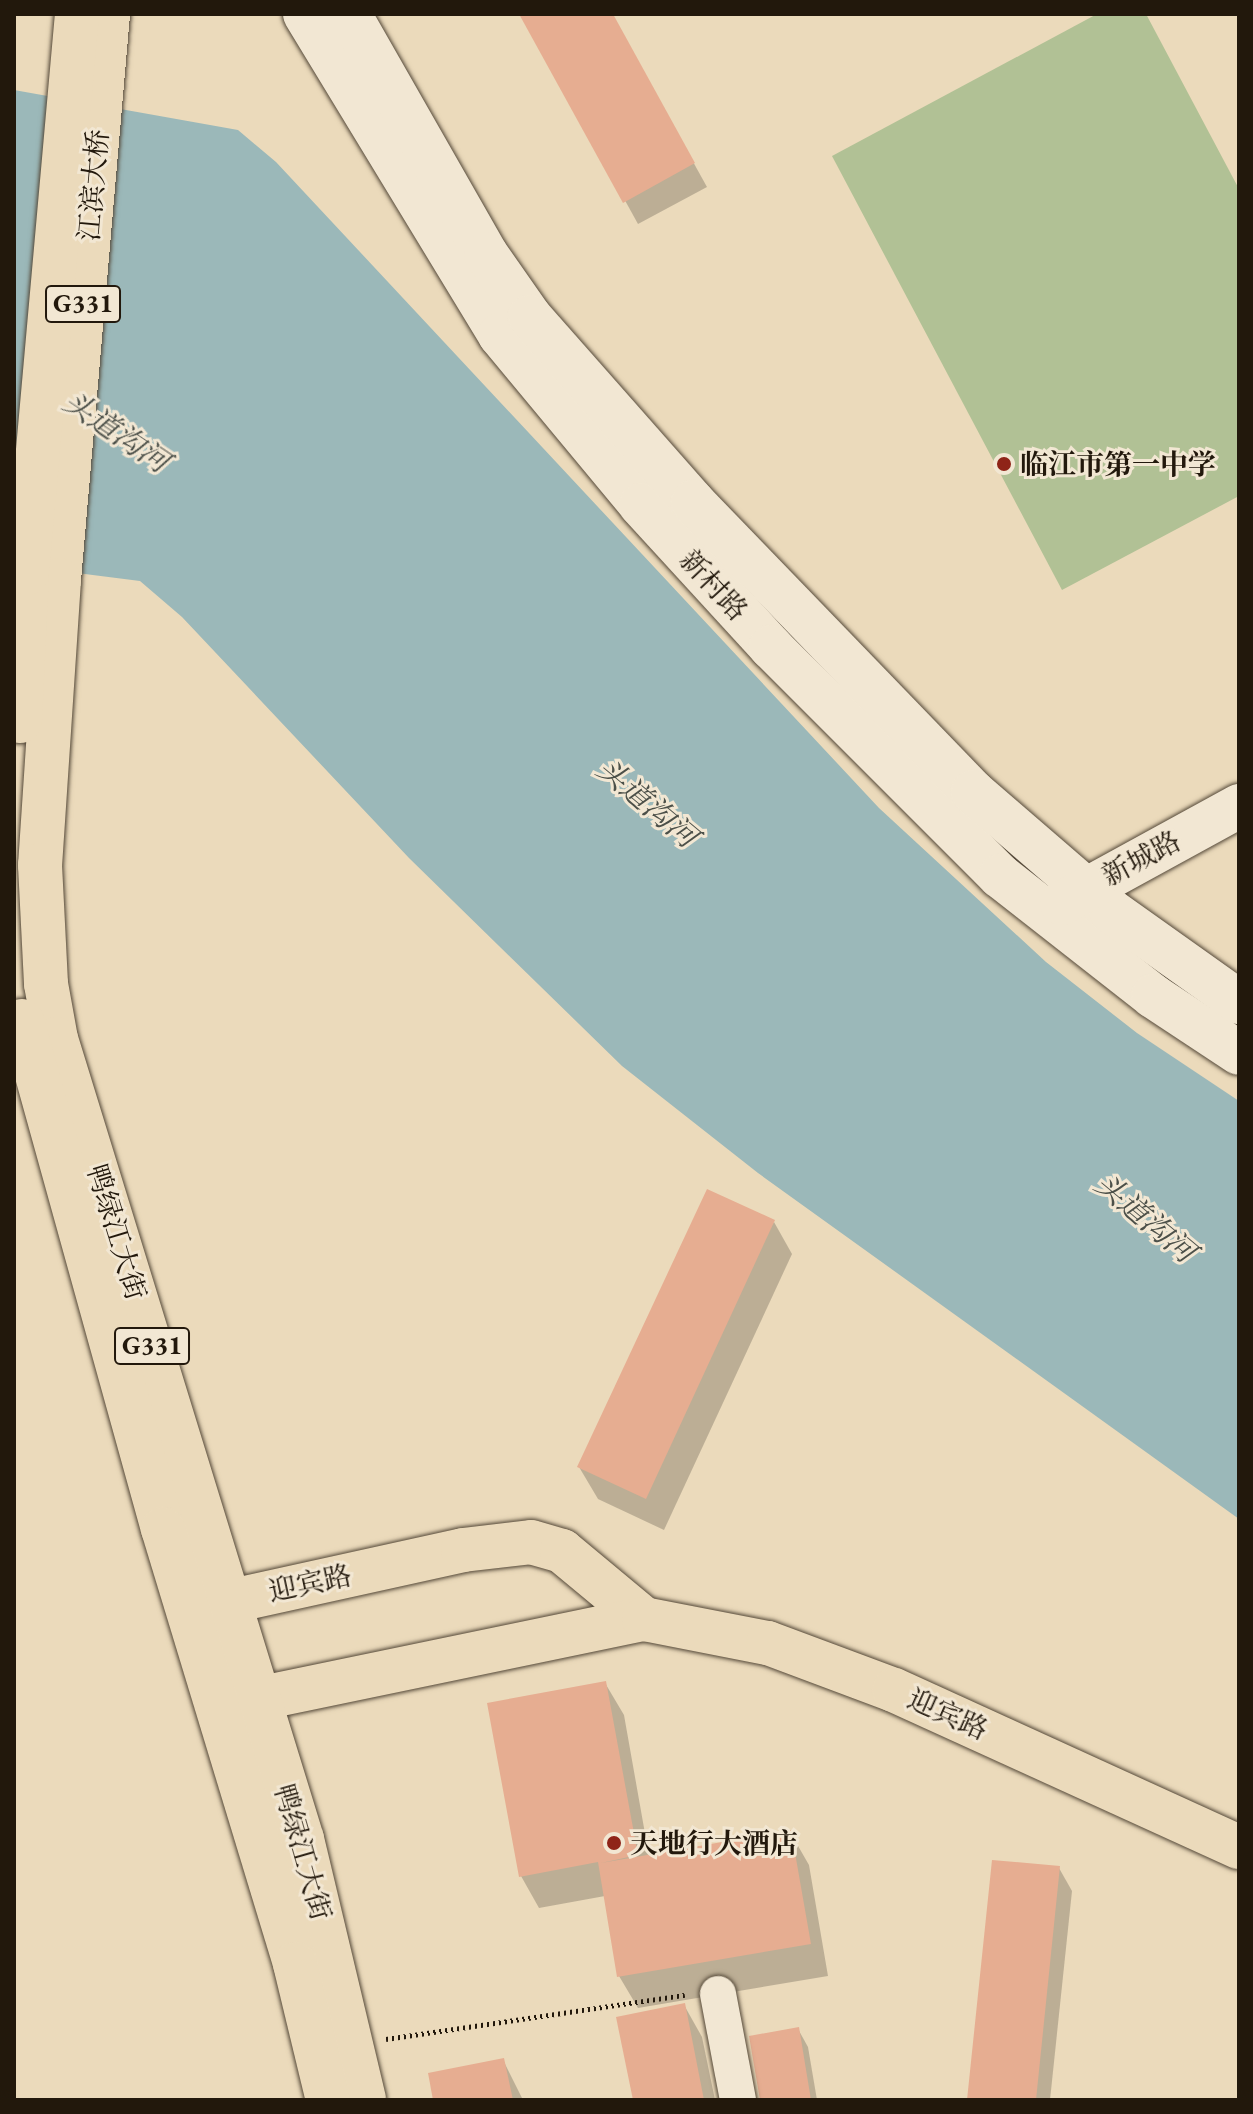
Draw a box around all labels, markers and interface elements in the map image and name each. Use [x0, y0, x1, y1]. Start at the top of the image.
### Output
street label: 江滨大桥 [71, 128, 115, 242]
road number: G331 [45, 282, 121, 326]
water label: 头道沟河 [56, 384, 176, 480]
place label: 临江市第一中学 [1020, 447, 1216, 481]
marker: 临江市第一中学 [995, 455, 1013, 473]
street label: 新村路 [673, 543, 755, 627]
water label: 头道沟河 [589, 751, 705, 855]
street label: 新城路 [1096, 823, 1186, 893]
street label: 鸭绿江大街 [80, 1160, 154, 1304]
water label: 头道沟河 [1087, 1166, 1203, 1270]
road number: G331 [114, 1324, 190, 1368]
street label: 迎宾路 [265, 1558, 355, 1608]
street label: 迎宾路 [903, 1682, 993, 1746]
street label: 鸭绿江大街 [268, 1780, 338, 1924]
place label: 天地行大酒店 [630, 1826, 798, 1860]
marker: 天地行大酒店 [605, 1834, 623, 1852]

